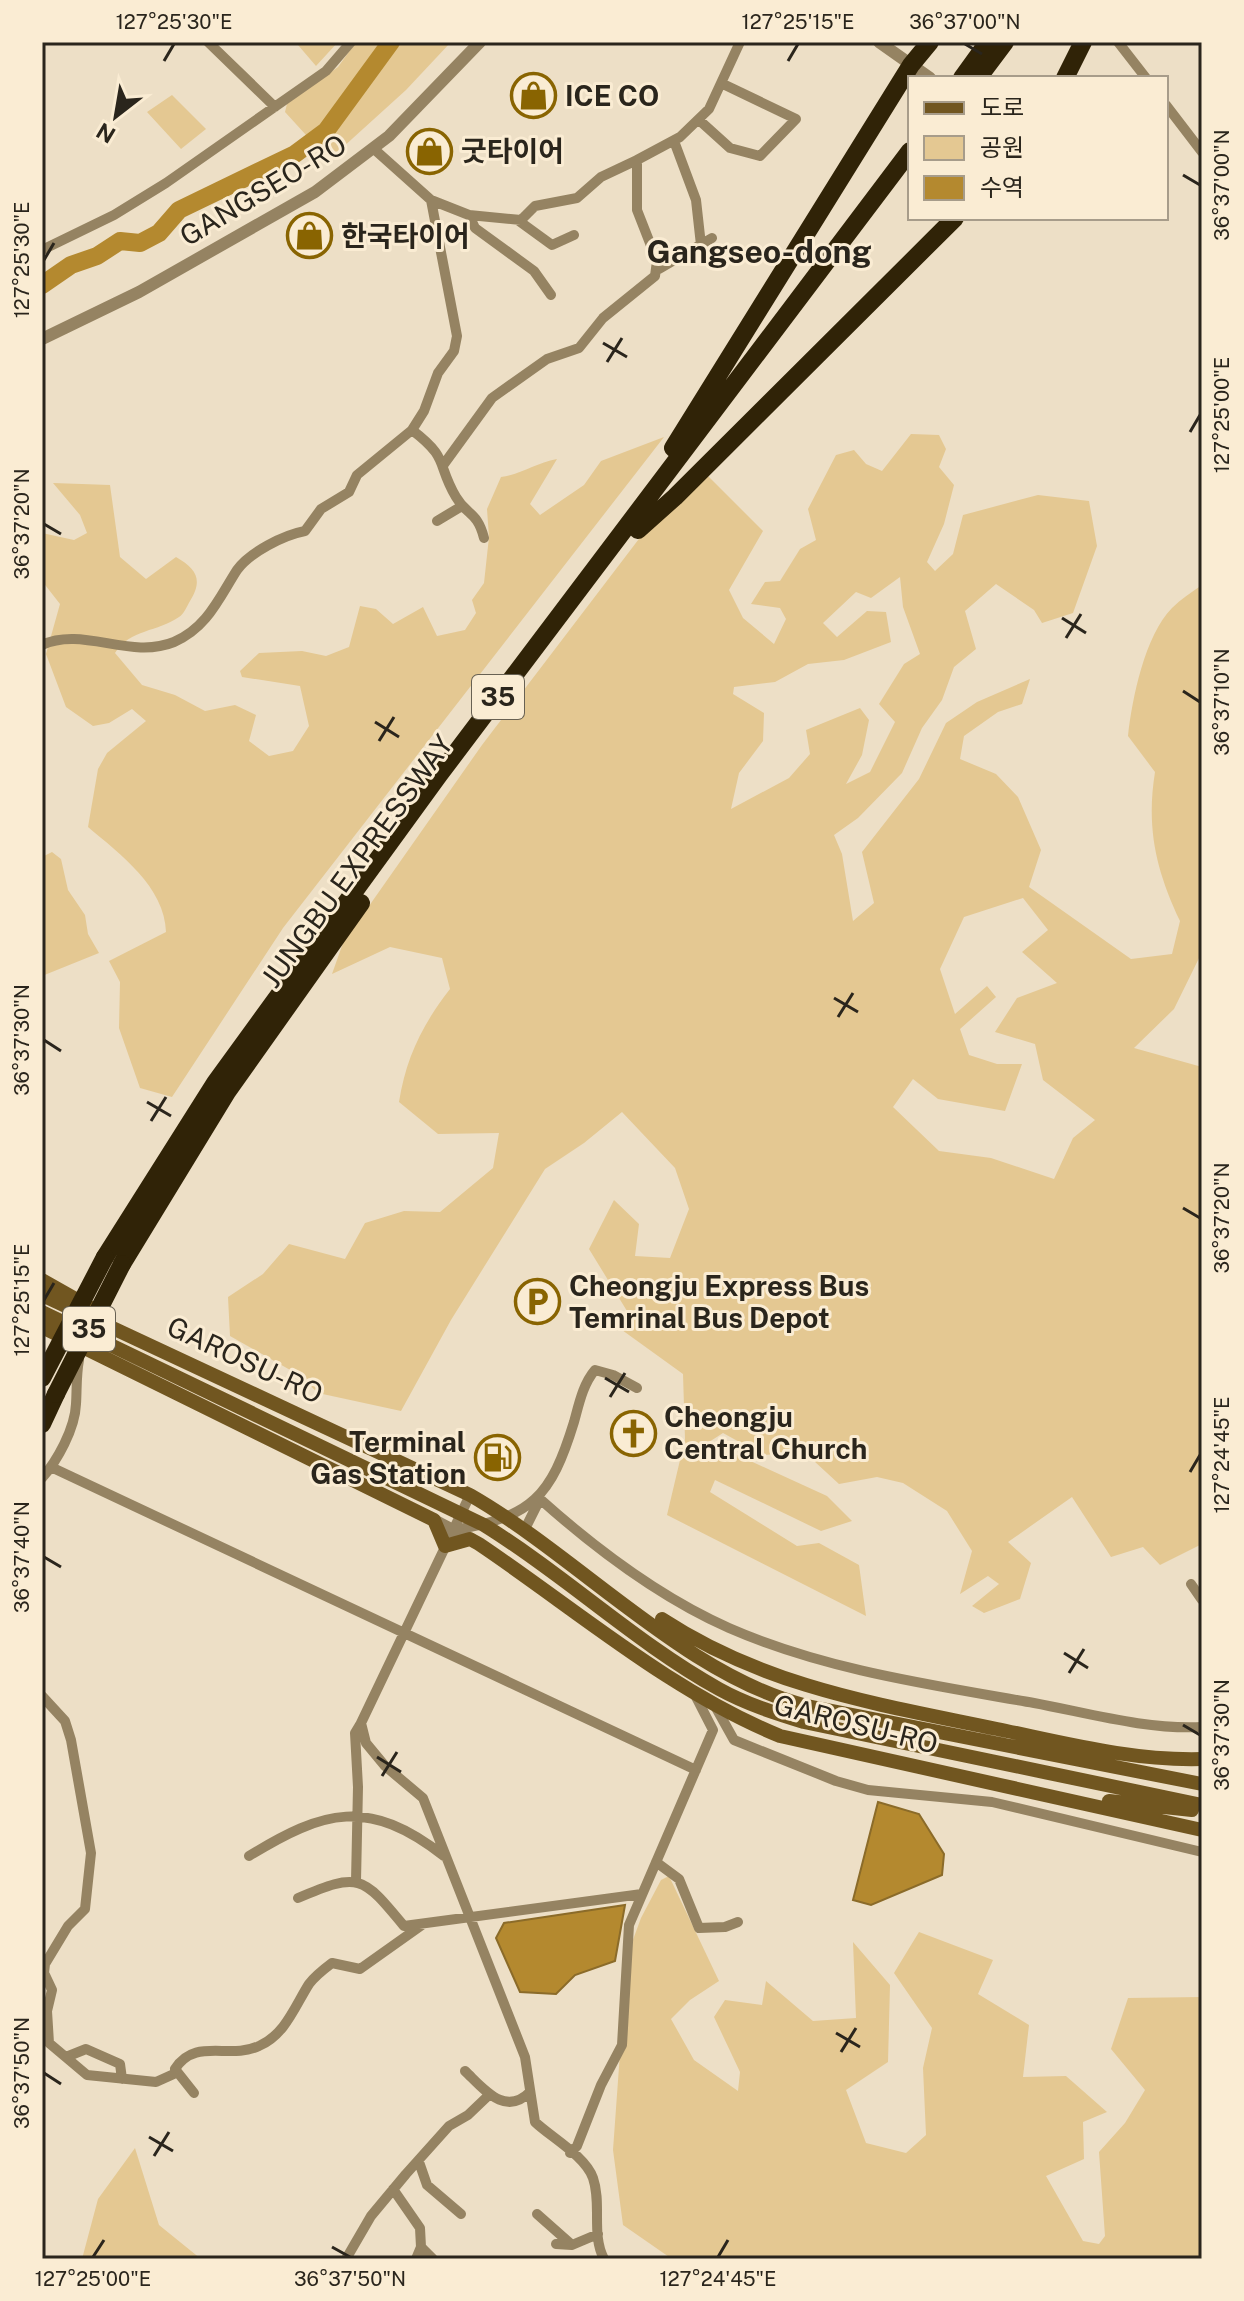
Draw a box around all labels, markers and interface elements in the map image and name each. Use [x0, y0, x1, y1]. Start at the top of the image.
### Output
text: 127°25'30"E [116, 10, 232, 34]
text: 127°25'15"E [742, 10, 854, 34]
text: 36°37'00"N [909, 10, 1021, 34]
shop icon: ICE CO [510, 72, 558, 120]
north arrow [76, 76, 156, 156]
legend [908, 76, 1168, 220]
place label: ICE CO [565, 79, 659, 112]
text: 도로 [980, 93, 1024, 121]
text: N [92, 118, 120, 149]
street label: GANGSEO-RO [174, 127, 352, 252]
shop icon: 굿타이어 [406, 127, 454, 175]
text: 36°37'00"N [1210, 129, 1234, 241]
text: 공원 [980, 133, 1024, 161]
place label: 굿타이어 [461, 134, 564, 167]
text: 수역 [980, 173, 1024, 201]
text: 127°25'30"E [10, 202, 34, 318]
shop icon: 한국타이어 [286, 212, 334, 260]
place label: 한국타이어 [341, 219, 470, 252]
district label: Gangseo-dong [646, 233, 872, 270]
text: 127°25'00"E [1210, 357, 1234, 473]
text: 36°37'20"N [10, 468, 34, 580]
text: 36°37'10"N [1210, 648, 1234, 756]
road number: 35 [472, 675, 524, 719]
street label: JUNGBU EXPRESSWAY [254, 728, 459, 993]
text: 36°37'30"N [10, 984, 34, 1096]
text: 36°37'20"N [1210, 1162, 1234, 1274]
text: 127°25'15"E [10, 1244, 34, 1356]
place label: Cheongju Express Bus Temrinal Bus Depot [569, 1269, 869, 1334]
parking icon: Cheongju Express Bus Temrinal Bus Depot [514, 1278, 562, 1326]
road number: 35 [63, 1307, 115, 1351]
street label: GAROSU-RO [162, 1309, 328, 1410]
text: 127°24'45"E [1210, 1397, 1234, 1513]
place label: Cheongju Central Church [664, 1400, 867, 1465]
church icon: Cheongju Central Church [609, 1409, 657, 1457]
place label: Terminal Gas Station [310, 1425, 466, 1490]
fuel station icon: Terminal Gas Station [473, 1434, 521, 1482]
text: 36°37'40"N [10, 1501, 34, 1613]
text: 36°37'30"N [1210, 1679, 1234, 1791]
street label: GAROSU-RO [771, 1687, 942, 1760]
text: 36°37'50"N [10, 2017, 34, 2129]
text: 127°25'00"E [35, 2267, 151, 2291]
text: 36°37'50"N [294, 2267, 406, 2291]
text: 127°24'45"E [660, 2267, 776, 2291]

